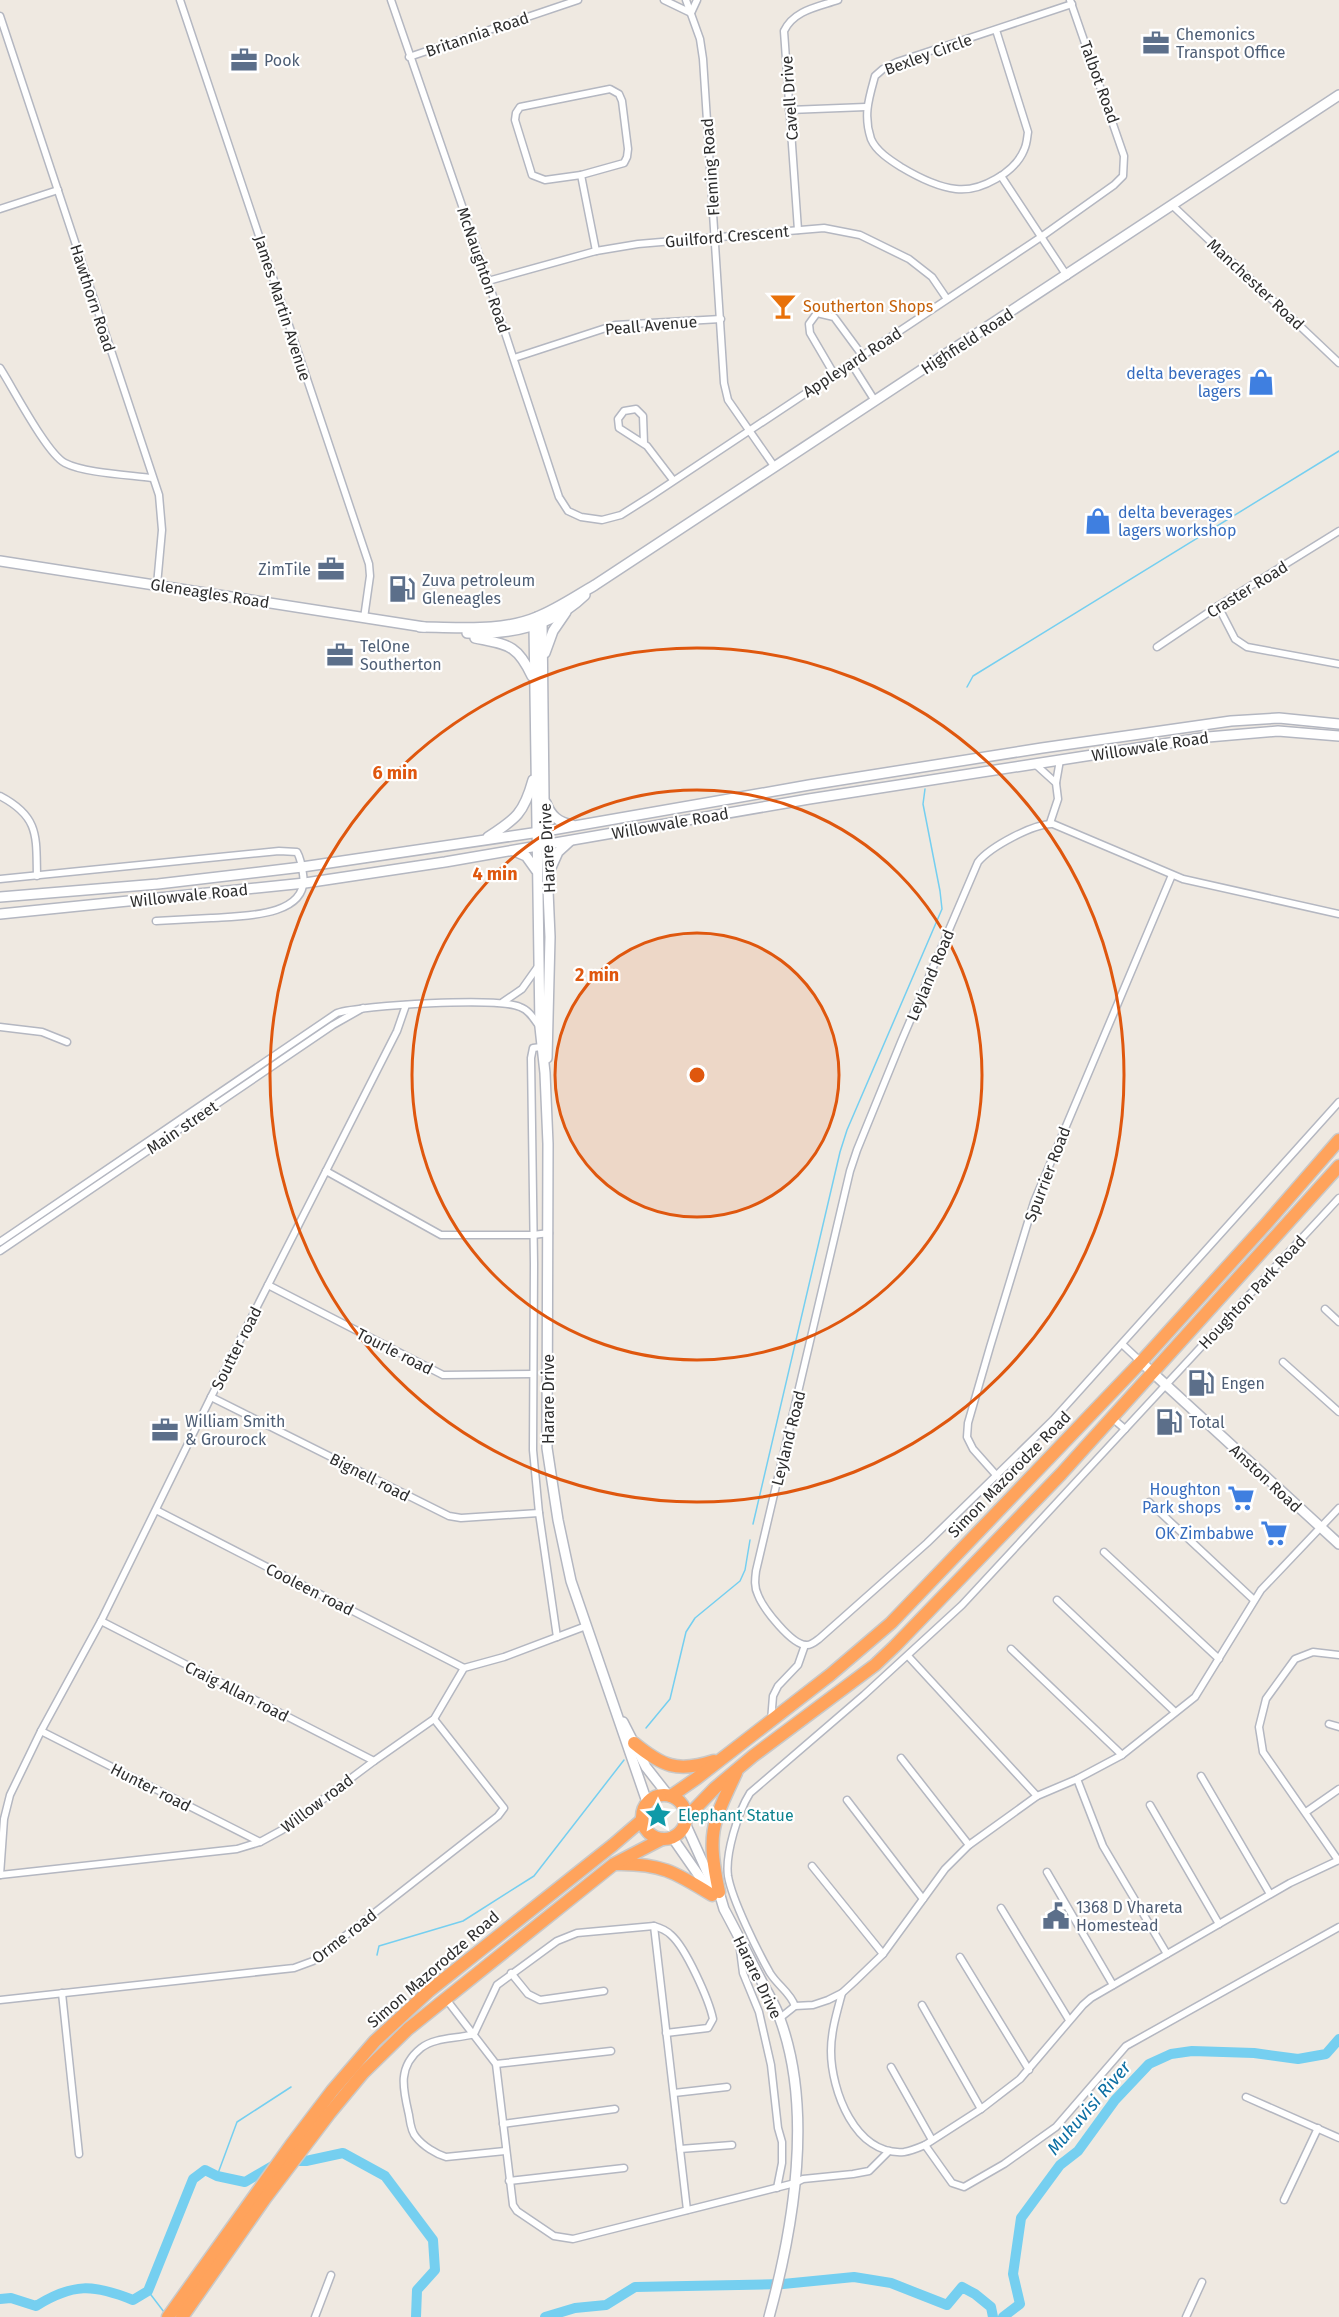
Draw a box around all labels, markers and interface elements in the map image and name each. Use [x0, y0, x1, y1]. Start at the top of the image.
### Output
street label: Britannia Road [423, 8, 531, 61]
place label: Chemonics Transpot Office [1176, 25, 1286, 62]
office icon: Chemonics Transpot Office [1141, 28, 1171, 58]
street label: Bexley Circle [882, 30, 974, 79]
street label: Talbot Road [1076, 38, 1123, 126]
office icon: Pook [229, 45, 259, 75]
place label: Pook [264, 51, 301, 70]
street label: Cavell Drive [777, 55, 802, 141]
street label: Fleming Road [698, 117, 723, 217]
street label: McNaughton Road [453, 205, 514, 336]
street label: Guilford Crescent [664, 222, 790, 251]
street label: James Martin Avenue [250, 233, 315, 383]
street label: Manchester Road [1203, 235, 1308, 334]
street label: Hawthorn Road [66, 242, 119, 354]
bar icon: Southerton Shops [768, 291, 798, 321]
place label: Southerton Shops [803, 297, 933, 316]
street label: Highfield Road [918, 304, 1017, 378]
street label: Peall Avenue [604, 312, 698, 339]
street label: Appleyard Road [799, 323, 905, 401]
place label: delta beverages lagers [1126, 364, 1241, 401]
shop icon: delta beverages lagers [1246, 367, 1276, 397]
place label: delta beverages lagers workshop [1118, 503, 1236, 540]
shop icon: delta beverages lagers workshop [1083, 506, 1113, 536]
office icon: ZimTile [316, 554, 346, 584]
street label: Craster Road [1203, 557, 1291, 622]
place label: ZimTile [258, 560, 311, 579]
place label: Zuva petroleum Gleneagles [422, 571, 535, 608]
fuel station icon: Zuva petroleum Gleneagles [387, 574, 417, 604]
street label: Gleneagles Road [149, 575, 271, 612]
place label: TelOne Southerton [360, 637, 442, 674]
office icon: TelOne Southerton [325, 640, 355, 670]
street label: Willowvale Road [1090, 728, 1210, 765]
text: 6 min [372, 762, 418, 784]
street label: Harare Drive [536, 802, 559, 893]
street label: Willowvale Road [610, 804, 730, 843]
text: 4 min [472, 863, 518, 885]
street label: Willowvale Road [129, 880, 249, 911]
street label: Leyland Road [903, 927, 958, 1024]
text: 2 min [575, 964, 619, 986]
centre of rings [687, 1065, 707, 1085]
street label: Main street [143, 1097, 222, 1158]
street label: Spurrier Road [1021, 1124, 1074, 1224]
street label: Houghton Park Road [1195, 1232, 1310, 1353]
street label: Soutter road [207, 1303, 266, 1393]
street label: Tourle road [354, 1324, 436, 1379]
street label: Harare Drive [539, 1354, 558, 1444]
fuel station icon: Engen [1186, 1368, 1216, 1398]
place label: Engen [1221, 1374, 1265, 1393]
street label: Leyland Road [767, 1389, 809, 1488]
street label: Simon Mazorodze Road [944, 1407, 1075, 1542]
fuel station icon: Total [1154, 1407, 1184, 1437]
place label: William Smith & Grourock [185, 1412, 285, 1449]
place label: Total [1189, 1413, 1225, 1432]
office icon: William Smith & Grourock [150, 1415, 180, 1445]
street label: Anston Road [1226, 1440, 1306, 1516]
street label: Bignell road [327, 1449, 413, 1506]
place label: Houghton Park shops [1142, 1480, 1221, 1517]
supermarket icon: Houghton Park shops [1226, 1483, 1256, 1513]
supermarket icon: OK Zimbabwe [1259, 1518, 1289, 1548]
place label: OK Zimbabwe [1155, 1524, 1254, 1543]
street label: Cooleen road [263, 1559, 357, 1620]
street label: Craig Allan road [182, 1657, 292, 1726]
street label: Hunter road [108, 1759, 194, 1816]
street label: Willow road [278, 1770, 357, 1837]
place icon: Elephant Statue [643, 1800, 673, 1830]
place label: Elephant Statue [678, 1806, 794, 1825]
place label: 1368 D Vhareta Homestead [1076, 1898, 1183, 1935]
public building icon: 1368 D Vhareta Homestead [1041, 1901, 1071, 1931]
street label: Orme road [308, 1905, 381, 1968]
street label: Simon Mazorodze Road [363, 1907, 503, 2032]
street label: Harare Drive [729, 1933, 786, 2022]
water label: Mukuvisi River [1042, 2056, 1136, 2159]

